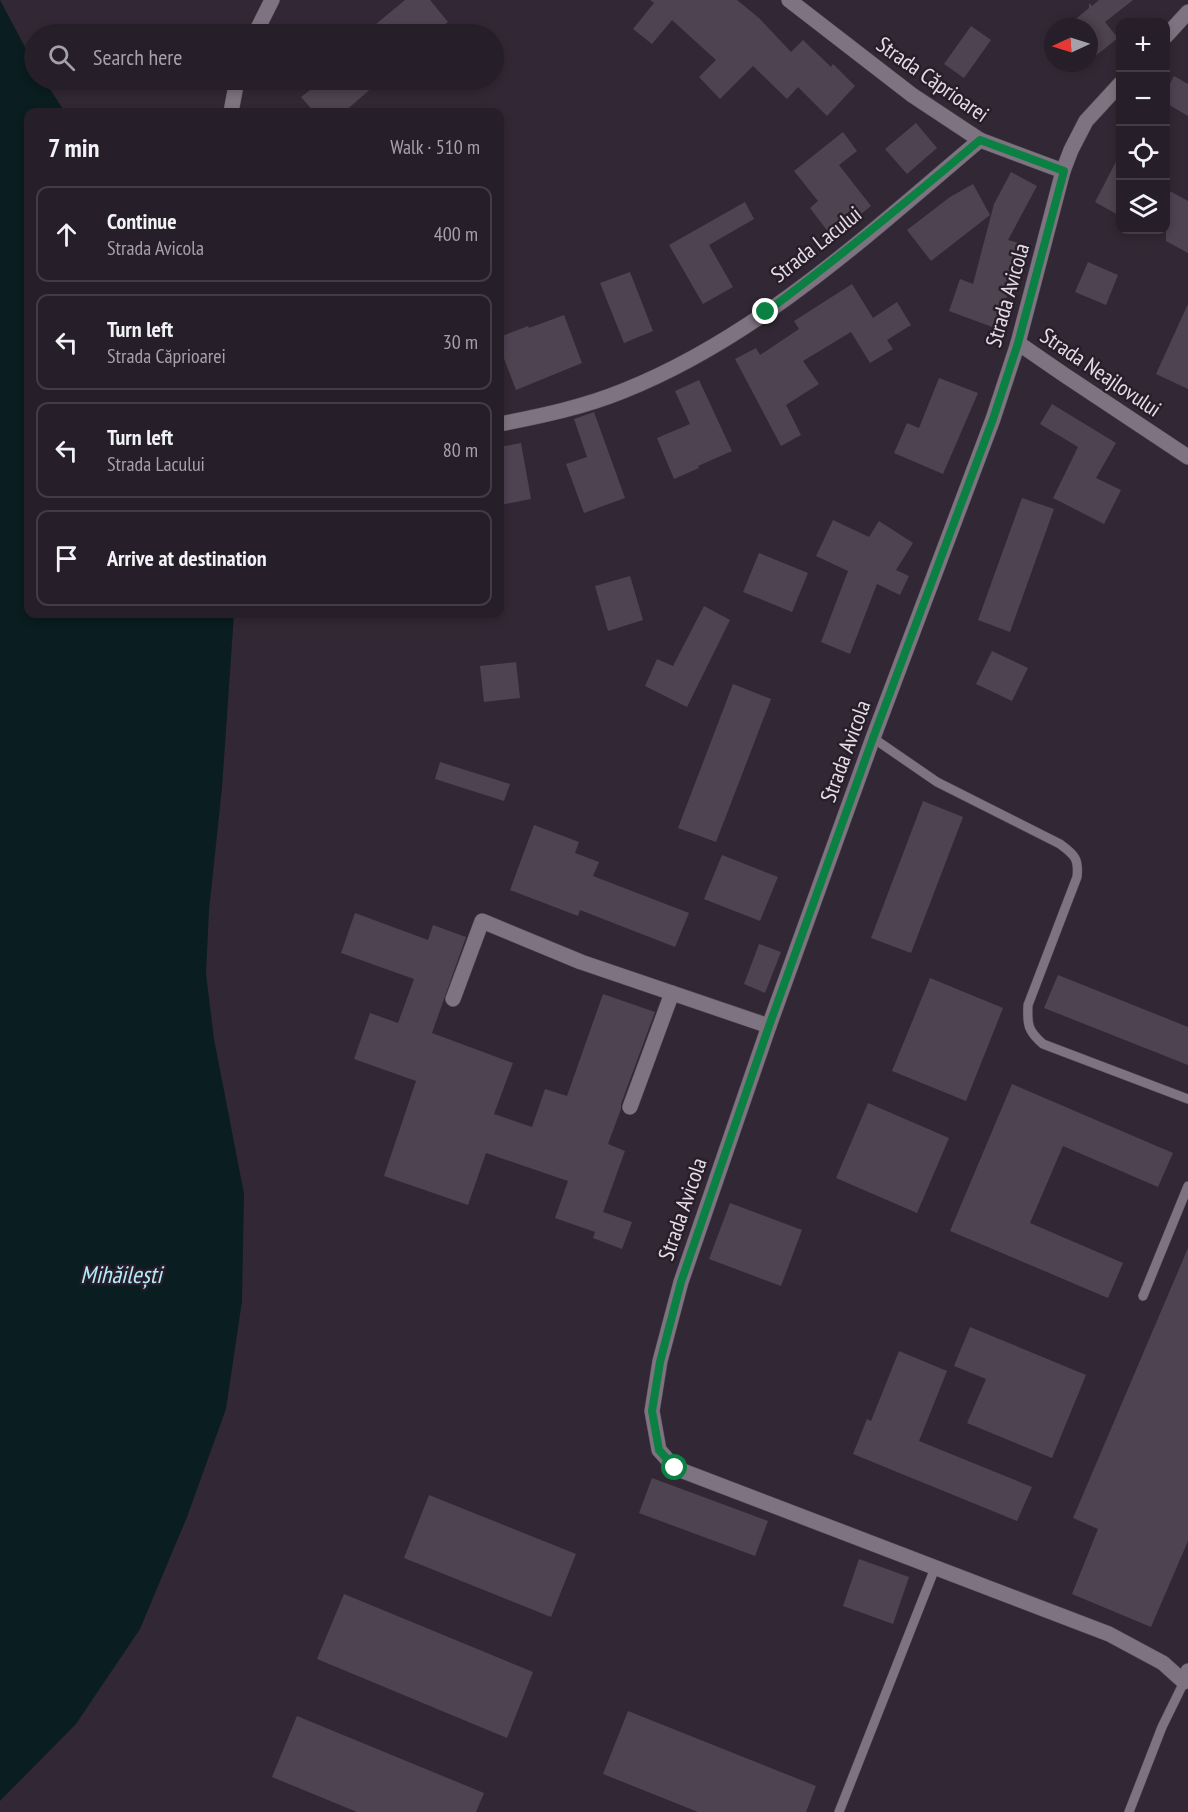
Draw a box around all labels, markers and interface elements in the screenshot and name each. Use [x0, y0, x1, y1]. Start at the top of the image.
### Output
north arrow [1044, 18, 1098, 72]
map controls [1116, 18, 1170, 234]
button: + [1116, 18, 1170, 72]
search box [24, 24, 504, 90]
street label: Strada Căprioarei [871, 30, 995, 128]
icon: search [45, 41, 78, 74]
text: Search here [93, 43, 182, 71]
button: − [1116, 72, 1170, 126]
button: locate [1116, 126, 1170, 180]
text: 7 min [48, 131, 99, 164]
text: Walk · 510 m [390, 134, 480, 160]
button: layers [1116, 180, 1170, 234]
street label: Strada Lacului [765, 200, 867, 288]
text: Continue [107, 207, 177, 235]
icon: ahead [50, 218, 83, 251]
text: 400 m [434, 221, 478, 247]
text: Strada Avicola [107, 235, 204, 261]
street label: Strada Avicola [979, 240, 1035, 350]
route end [752, 298, 778, 324]
text: Turn left [107, 315, 173, 343]
street label: Strada Neajlovului [1035, 321, 1167, 423]
icon: left [50, 326, 83, 359]
text: 30 m [443, 329, 478, 355]
text: Strada Căprioarei [107, 343, 226, 369]
text: Turn left [107, 423, 173, 451]
icon: left [50, 434, 83, 467]
text: 80 m [443, 437, 478, 463]
text: Strada Lacului [107, 451, 205, 477]
icon: arrive [50, 542, 83, 575]
text: Arrive at destination [107, 544, 267, 572]
street label: Strada Avicola [814, 696, 876, 806]
street label: Strada Avicola [651, 1154, 713, 1264]
water label: Mihăilești [80, 1259, 164, 1290]
route start [661, 1454, 687, 1480]

